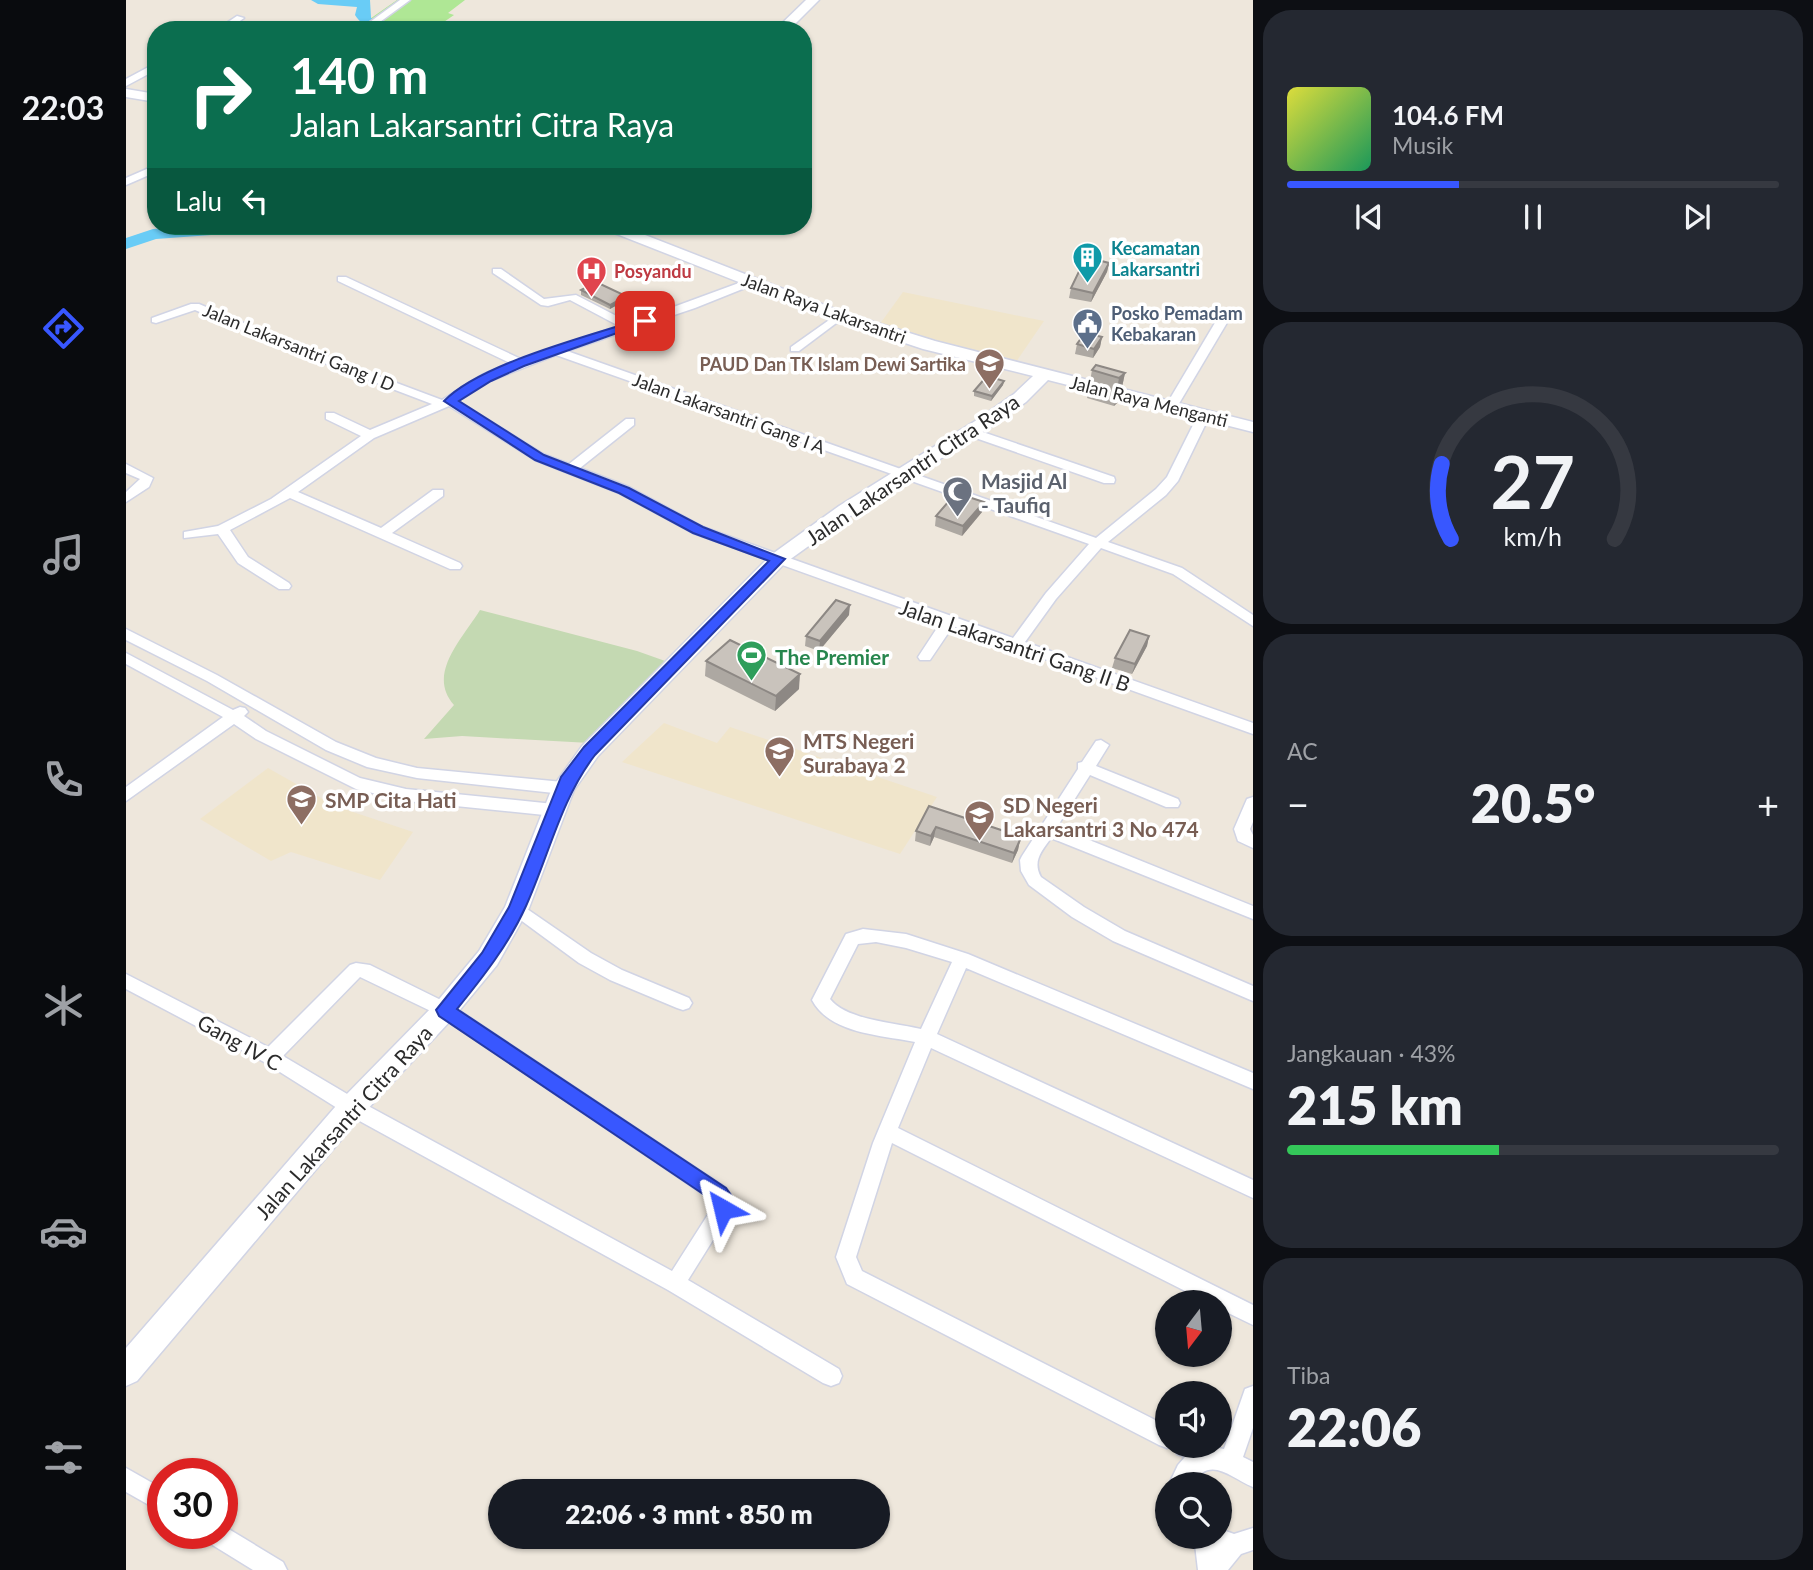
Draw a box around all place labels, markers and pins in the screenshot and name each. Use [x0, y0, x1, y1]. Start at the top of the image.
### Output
place label: Kecamatan Lakarsantri [1111, 237, 1200, 280]
building icon: Kecamatan Lakarsantri [1071, 241, 1105, 285]
hospital icon: Posyandu [574, 254, 608, 298]
place label: Posyandu [614, 260, 692, 282]
pin [615, 291, 675, 351]
place label: Posko Pemadam Kebakaran [1111, 302, 1243, 345]
public building icon: Posko Pemadam Kebakaran [1071, 306, 1105, 350]
school or university icon: PAUD Dan TK Islam Dewi Sartika [972, 347, 1006, 391]
place label: PAUD Dan TK Islam Dewi Sartika [700, 353, 966, 375]
place label: Masjid Al - Taufiq [981, 468, 1067, 517]
mosque icon: Masjid Al - Taufiq [941, 475, 975, 519]
sports icon: The Premier [735, 639, 769, 683]
place label: The Premier [775, 644, 889, 669]
place label: MTS Negeri Surabaya 2 [803, 728, 914, 777]
school or university icon: MTS Negeri Surabaya 2 [763, 735, 797, 779]
school or university icon: SMP Cita Hati [285, 782, 319, 826]
place label: SMP Cita Hati [325, 787, 457, 812]
place label: SD Negeri Lakarsantri 3 No 474 [1003, 792, 1199, 841]
school or university icon: SD Negeri Lakarsantri 3 No 474 [963, 799, 997, 843]

